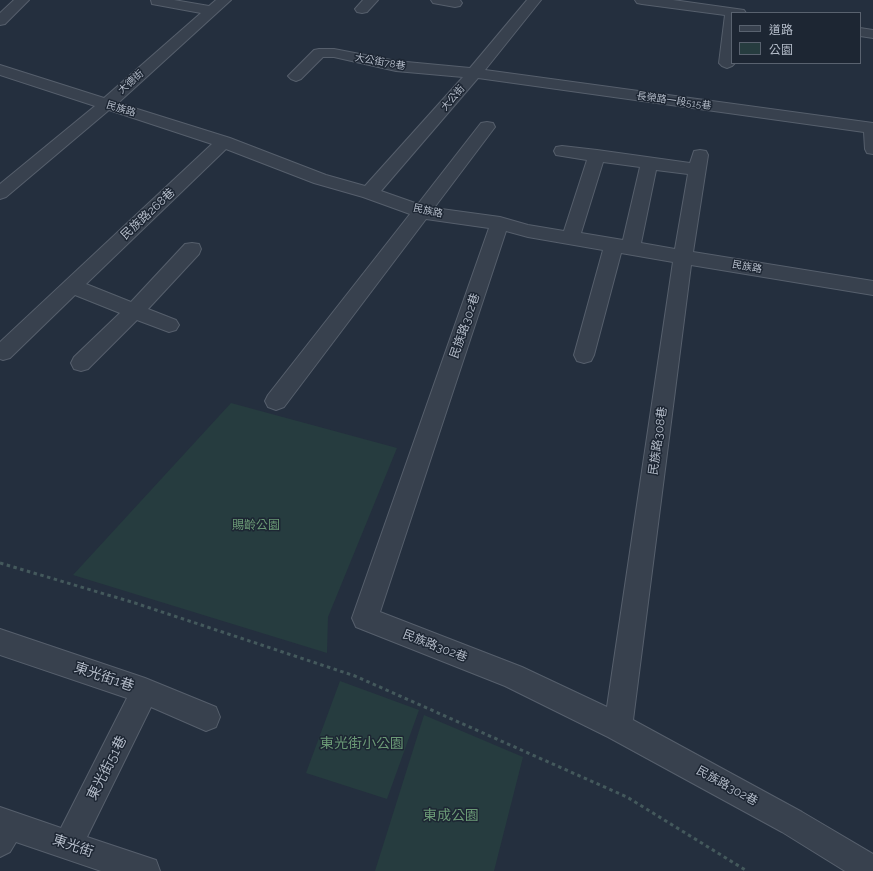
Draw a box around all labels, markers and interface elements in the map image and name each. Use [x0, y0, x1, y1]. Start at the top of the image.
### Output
legend [731, 12, 861, 64]
text: 道路 [769, 23, 793, 37]
text: 公園 [769, 43, 793, 57]
street label: 大公街78巷 [354, 52, 406, 72]
street label: 大德街 [116, 68, 146, 96]
street label: 大公街 [439, 83, 467, 113]
street label: 長榮路一段515巷 [636, 90, 712, 112]
street label: 民族路 [105, 99, 137, 119]
street label: 民族路268巷 [118, 185, 178, 243]
street label: 民族路 [412, 202, 444, 220]
street label: 民族路 [731, 258, 763, 276]
street label: 民族路302巷 [447, 292, 483, 360]
street label: 民族路308巷 [646, 406, 670, 476]
park label: 賜齡公園 [232, 518, 280, 532]
street label: 民族路302巷 [401, 627, 469, 665]
street label: 東光街1巷 [72, 659, 136, 695]
street label: 東光街51巷 [84, 733, 130, 803]
park label: 東光街小公園 [320, 736, 404, 752]
street label: 民族路302巷 [694, 763, 760, 809]
park label: 東成公園 [423, 808, 479, 824]
street label: 東光街 [50, 831, 96, 861]

